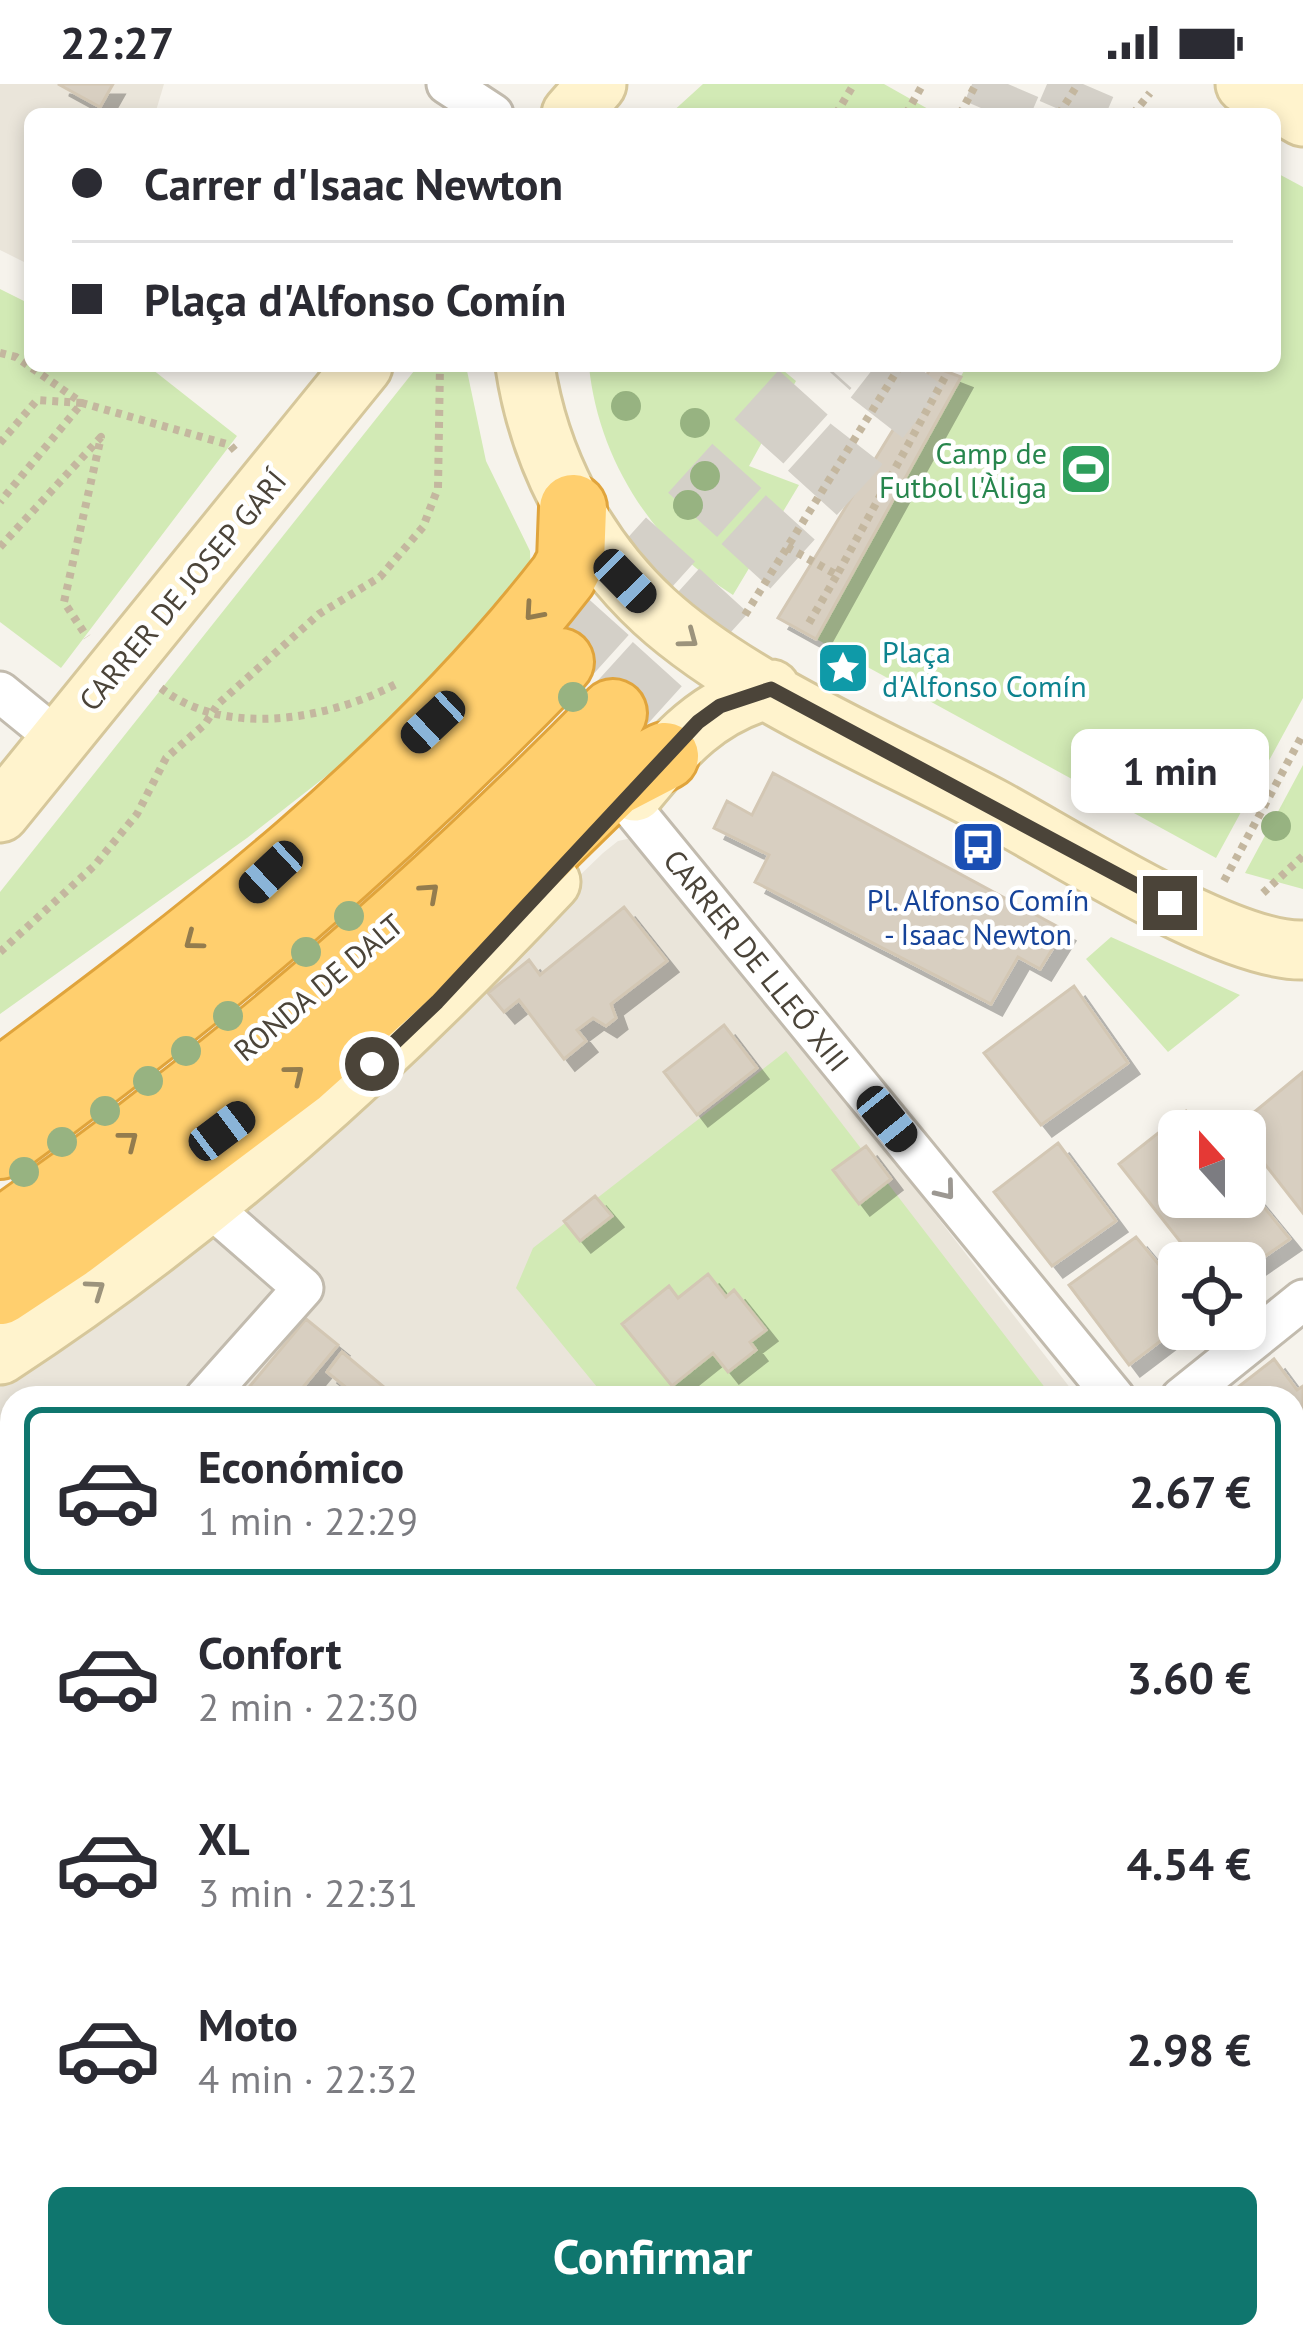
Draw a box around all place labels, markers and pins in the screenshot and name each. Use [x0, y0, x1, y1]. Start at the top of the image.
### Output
place label: Camp de Futbol l'Àliga [879, 433, 1047, 506]
sports icon: Camp de Futbol l'Àliga [1058, 441, 1114, 497]
place label: Plaça d'Alfonso Comín [882, 632, 1087, 705]
place icon: Plaça d'Alfonso Comín [815, 640, 871, 696]
bus stop icon: Pl. Alfonso Comín - Isaac Newton [950, 819, 1006, 875]
place label: Pl. Alfonso Comín - Isaac Newton [867, 880, 1089, 953]

